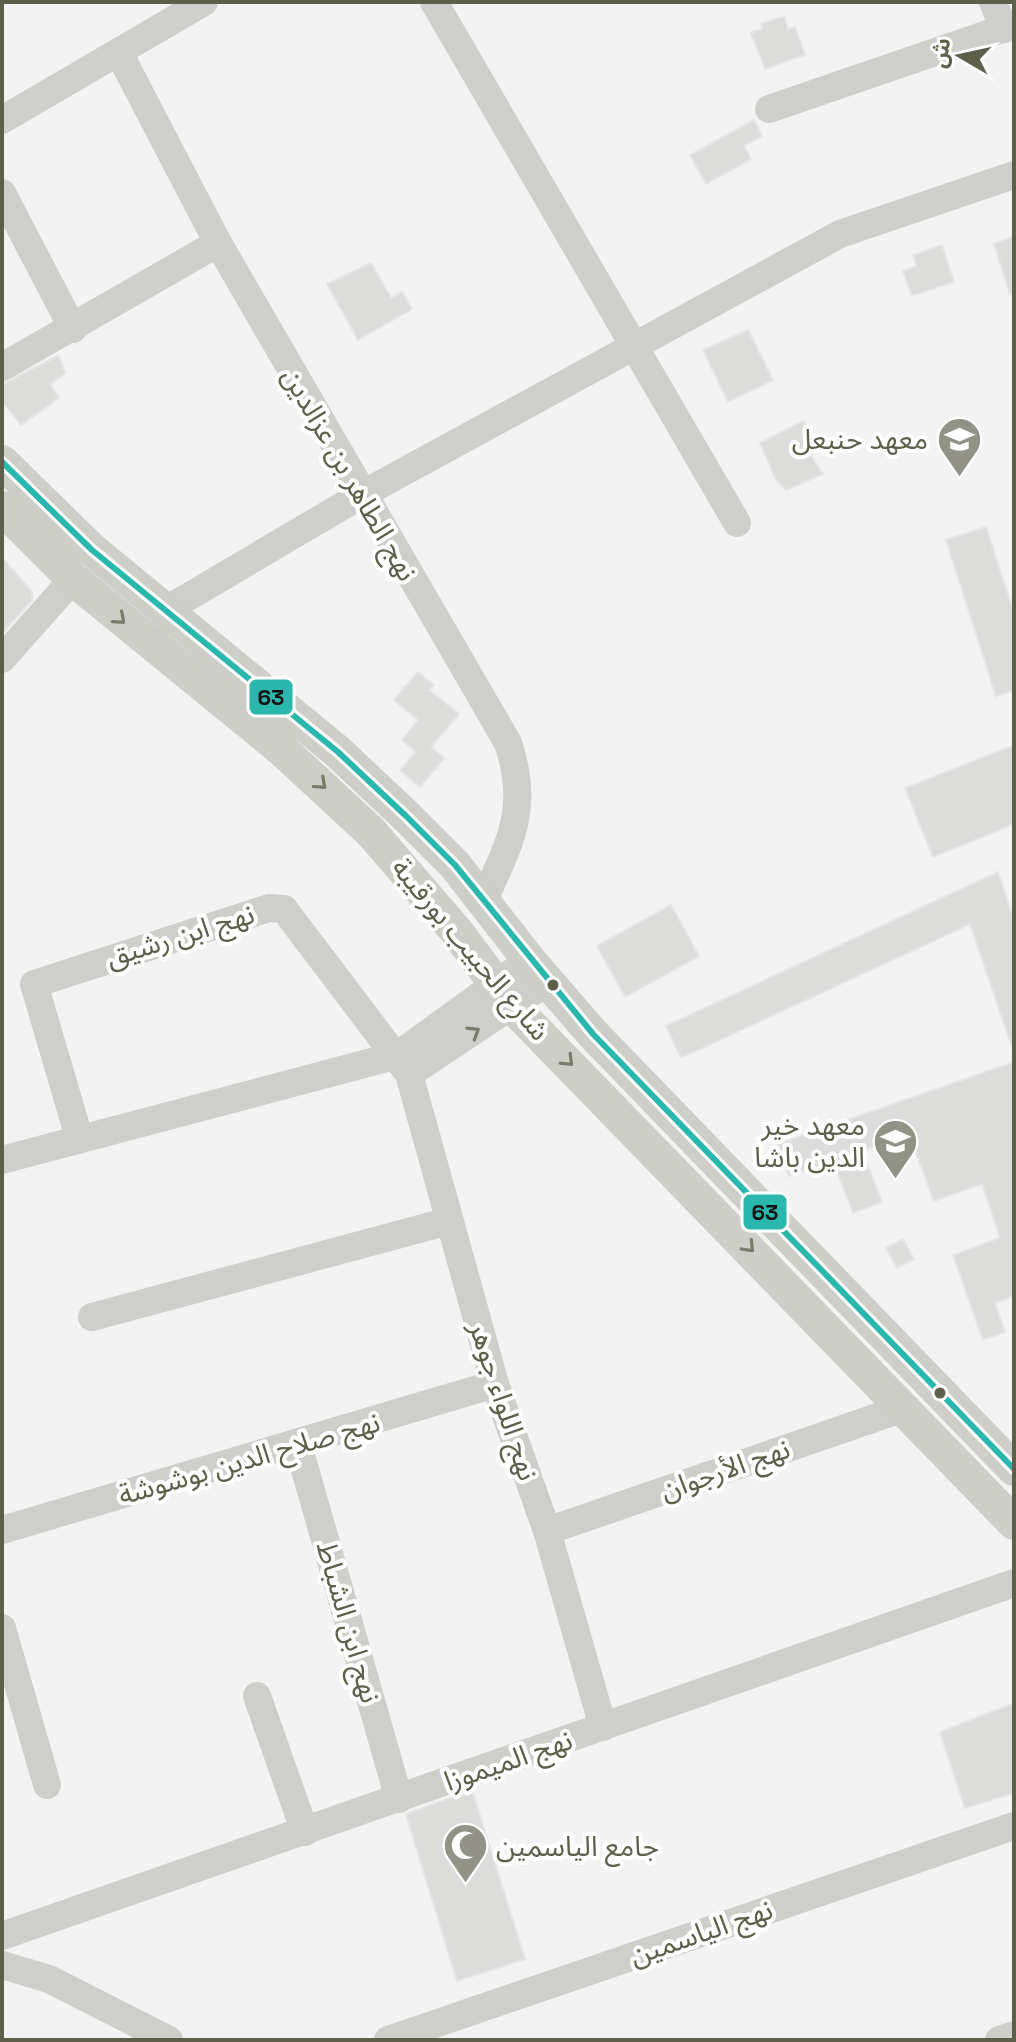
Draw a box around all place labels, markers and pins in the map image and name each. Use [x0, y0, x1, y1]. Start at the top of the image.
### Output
school or university icon: معهد حنبعل [935, 415, 983, 478]
place label: معهد حنبعل [792, 421, 928, 457]
unlabelled marker [545, 977, 561, 993]
place label: معهد خير الدين باشا [754, 1107, 865, 1175]
school or university icon: معهد خير الدين باشا [872, 1117, 920, 1180]
unlabelled marker [932, 1385, 948, 1401]
mosque icon: جامع الياسمين [441, 1822, 489, 1885]
place label: جامع الياسمين [496, 1828, 659, 1867]

